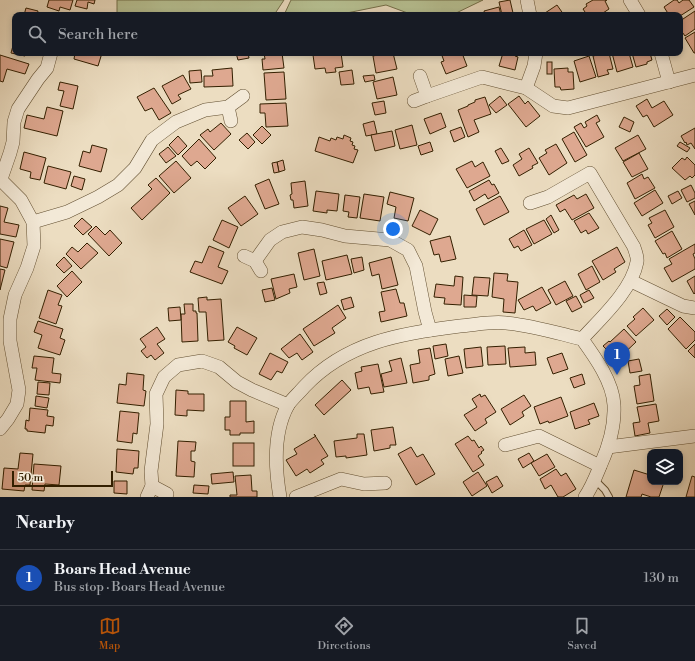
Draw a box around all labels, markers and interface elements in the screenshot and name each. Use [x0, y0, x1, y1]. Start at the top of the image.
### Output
search box [12, 12, 683, 56]
icon: search [26, 23, 48, 45]
text: Search here [58, 25, 138, 44]
your location [383, 219, 403, 239]
pin: 1 [604, 342, 630, 375]
map controls [647, 449, 683, 485]
button: layers [647, 449, 683, 485]
scale bar [12, 469, 113, 488]
text: 50 m [18, 471, 43, 485]
text: Nearby [16, 512, 75, 534]
text: Boars Head Avenue [54, 560, 191, 579]
text: 1 [26, 570, 32, 586]
text: 130 m [644, 570, 679, 586]
text: Bus stop · Boars Head Avenue [54, 579, 225, 595]
tab: Map [99, 615, 121, 653]
tab: Directions [318, 615, 371, 653]
tab: Saved [568, 615, 596, 653]

